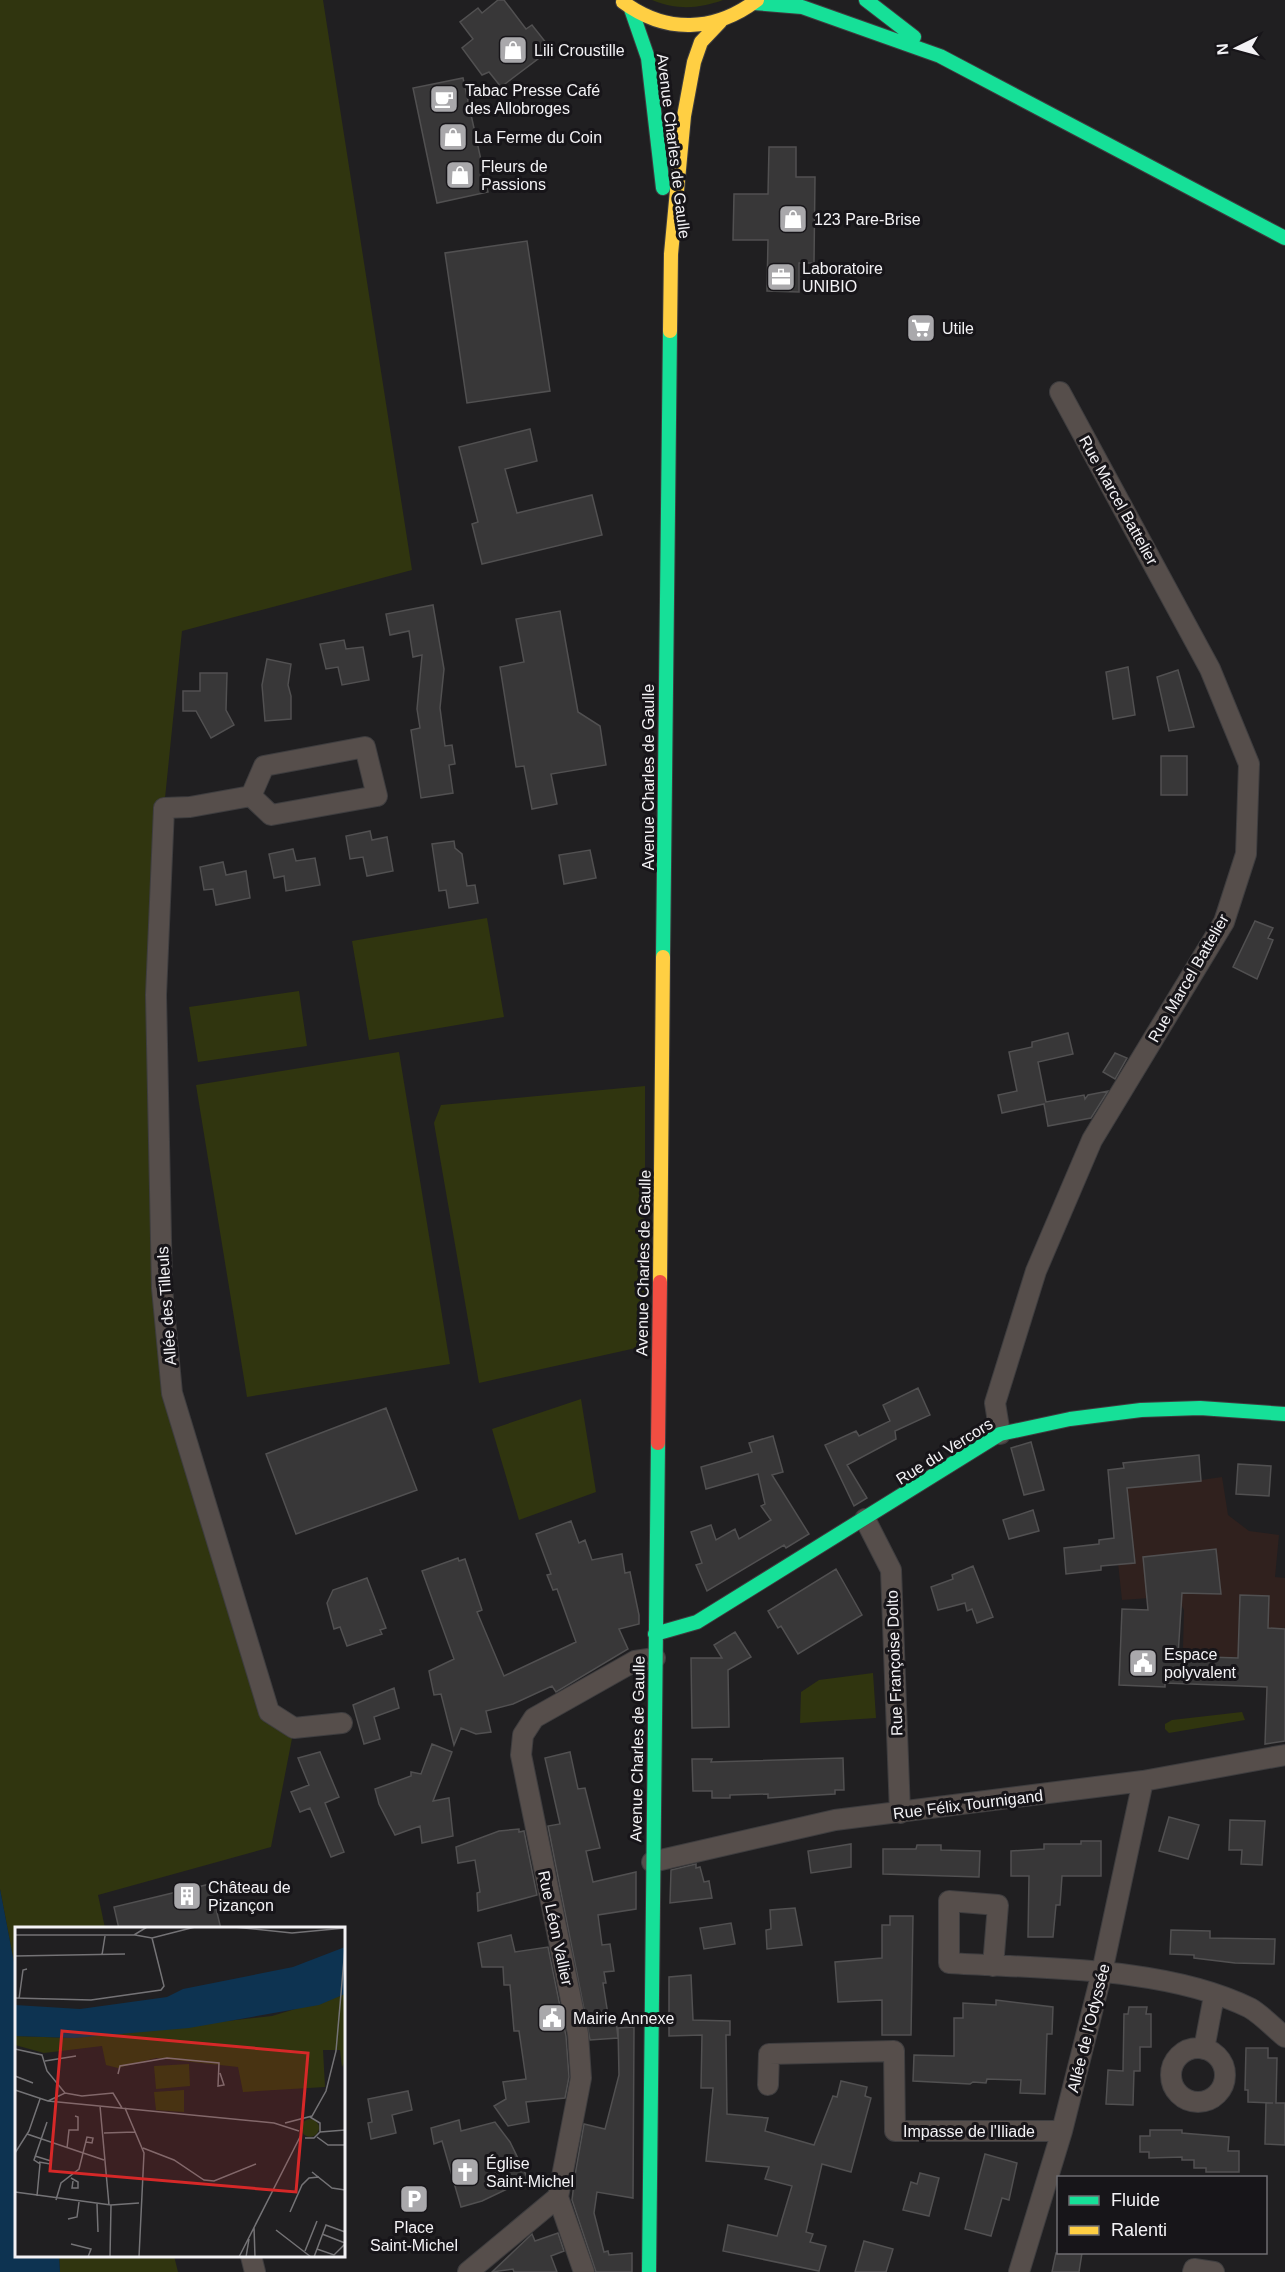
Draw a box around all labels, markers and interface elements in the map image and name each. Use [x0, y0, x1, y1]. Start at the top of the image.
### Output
north arrow [1207, 18, 1267, 78]
shop icon: Lili Croustille [497, 34, 529, 66]
place label: Lili Croustille [534, 42, 625, 59]
text: N [1214, 43, 1232, 56]
street label: Avenue Charles de Gaulle [654, 52, 693, 240]
place label: Tabac Presse Café des Allobroges [465, 82, 600, 117]
cafe icon: Tabac Presse Café des Allobroges [428, 83, 460, 115]
shop icon: La Ferme du Coin [437, 121, 469, 153]
place label: La Ferme du Coin [474, 129, 602, 146]
place label: Fleurs de Passions [481, 158, 548, 193]
shop icon: Fleurs de Passions [444, 159, 476, 191]
shop icon: 123 Pare-Brise [777, 203, 809, 235]
place label: 123 Pare-Brise [814, 211, 921, 228]
place label: Laboratoire UNIBIO [802, 260, 883, 295]
office icon: Laboratoire UNIBIO [765, 261, 797, 293]
supermarket icon: Utile [905, 312, 937, 344]
place label: Utile [942, 320, 974, 337]
street label: Rue Marcel Battelier [1076, 433, 1161, 568]
street label: Avenue Charles de Gaulle [640, 684, 657, 870]
street label: Rue Marcel Battelier [1145, 911, 1232, 1045]
street label: Avenue Charles de Gaulle [633, 1170, 654, 1356]
street label: Allée des Tilleuls [154, 1246, 179, 1366]
street label: Rue du Vercors [893, 1415, 996, 1488]
street label: Rue Françoise Dolto [883, 1590, 906, 1736]
place label: Espace polyvalent [1164, 1646, 1237, 1681]
public building icon: Espace polyvalent [1127, 1647, 1159, 1679]
street label: Avenue Charles de Gaulle [627, 1656, 648, 1842]
street label: Rue Félix Tournigand [892, 1787, 1044, 1822]
street label: Rue Léon Vallier [535, 1869, 576, 1988]
place label: Château de Pizançon [208, 1879, 291, 1914]
building icon: Château de Pizançon [171, 1880, 203, 1912]
inset map [15, 1927, 345, 2257]
street label: Allée de l'Odyssée [1064, 1962, 1113, 2094]
public building icon: Mairie Annexe [536, 2002, 568, 2034]
place label: Mairie Annexe [573, 2010, 674, 2027]
street label: Impasse de l'Iliade [903, 2123, 1035, 2140]
place label: Église Saint-Michel [486, 2154, 574, 2190]
church icon: Église Saint-Michel [449, 2156, 481, 2188]
legend [1057, 2176, 1267, 2254]
parking icon: Place Saint-Michel [398, 2183, 430, 2215]
text: Fluide [1111, 2190, 1160, 2210]
place label: Place Saint-Michel [370, 2219, 458, 2254]
text: Ralenti [1111, 2220, 1167, 2240]

